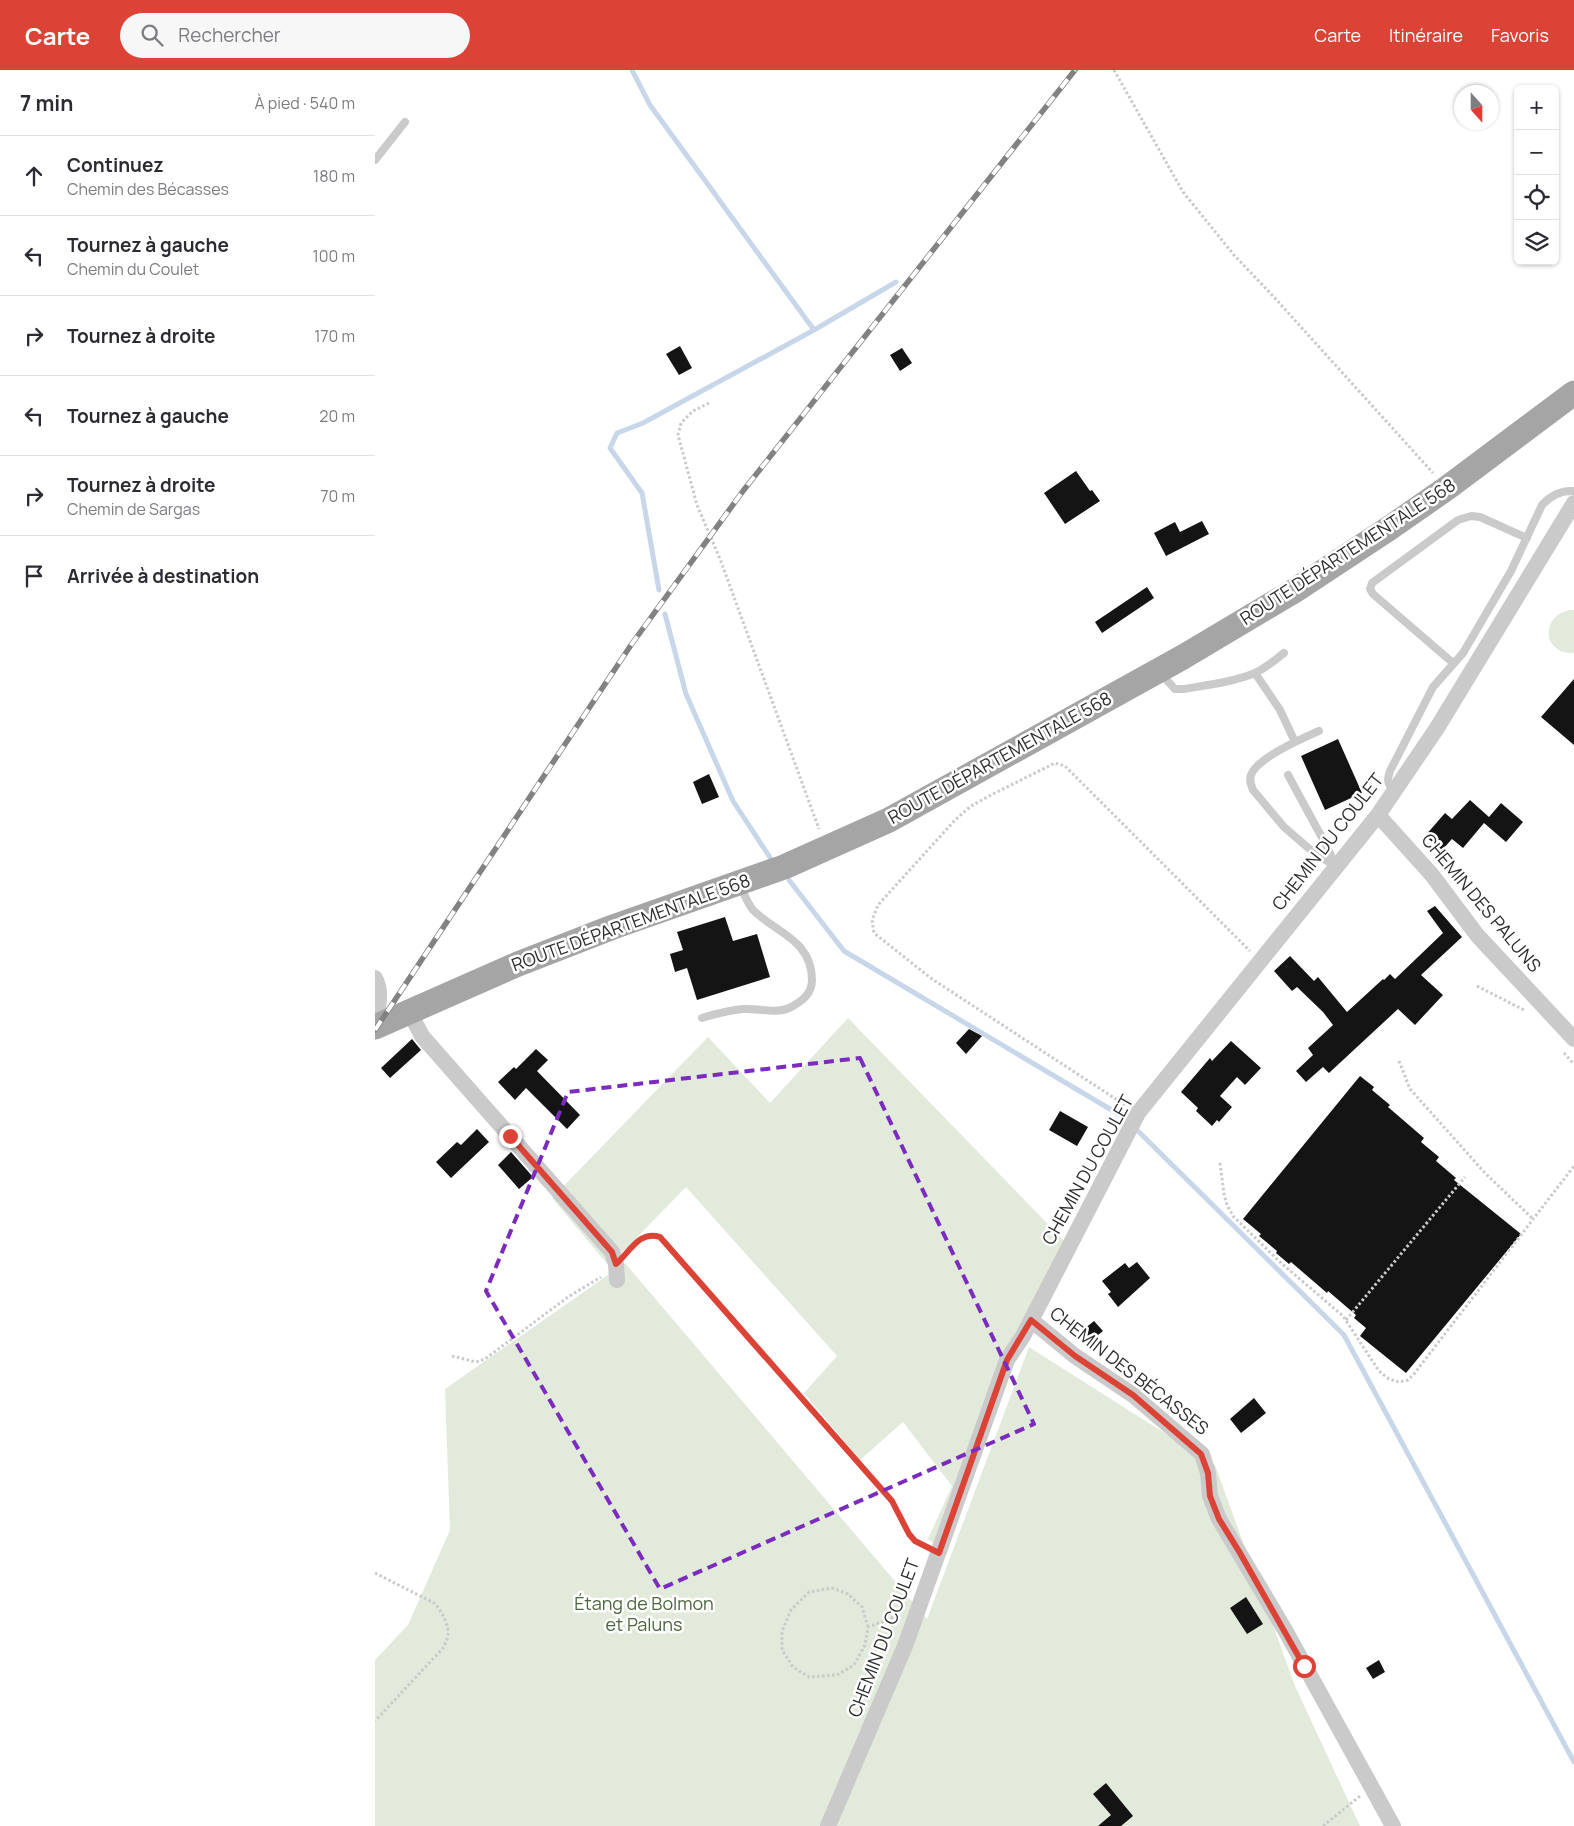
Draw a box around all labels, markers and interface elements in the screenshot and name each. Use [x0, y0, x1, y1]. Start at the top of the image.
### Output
search box [120, 13, 470, 58]
text: Carte [25, 19, 90, 52]
icon: search [138, 21, 166, 49]
text: Rechercher [178, 22, 281, 48]
text: Carte [1314, 23, 1361, 47]
text: Itinéraire [1389, 23, 1463, 47]
text: Favoris [1491, 23, 1549, 47]
north arrow [1454, 85, 1499, 130]
map controls [1514, 85, 1559, 265]
button: + [1514, 85, 1559, 130]
text: 7 min [20, 89, 73, 117]
text: À pied · 540 m [254, 92, 355, 114]
button: − [1514, 130, 1559, 175]
text: Continuez [67, 152, 164, 178]
icon: ahead [20, 162, 48, 190]
text: 180 m [313, 165, 355, 187]
button: locate [1514, 175, 1559, 220]
text: Chemin des Bécasses [67, 178, 229, 200]
button: layers [1514, 220, 1559, 265]
text: Tournez à gauche [67, 232, 229, 258]
icon: left [20, 242, 48, 270]
text: 100 m [312, 245, 355, 267]
text: Chemin du Coulet [67, 258, 199, 280]
icon: right [20, 322, 48, 350]
text: Tournez à droite [67, 323, 215, 349]
text: 170 m [314, 325, 355, 347]
icon: left [20, 402, 48, 430]
text: Tournez à gauche [67, 403, 229, 429]
text: 20 m [319, 405, 355, 427]
text: Tournez à droite [67, 472, 215, 498]
street label: ROUTE DÉPARTEMENTALE 568 [1235, 472, 1460, 630]
icon: right [20, 482, 48, 510]
text: 70 m [320, 485, 355, 507]
text: Chemin de Sargas [67, 498, 200, 520]
icon: arrive [20, 562, 48, 590]
text: Arrivée à destination [67, 563, 259, 589]
street label: ROUTE DÉPARTEMENTALE 568 [883, 685, 1116, 829]
street label: CHEMIN DU COULET [1266, 768, 1388, 915]
street label: CHEMIN DES PALUNS [1417, 828, 1547, 977]
street label: ROUTE DÉPARTEMENTALE 568 [508, 868, 753, 976]
street label: CHEMIN DU COULET [1036, 1090, 1138, 1249]
route end [499, 1125, 522, 1148]
street label: CHEMIN DES BÉCASSES [1045, 1301, 1214, 1440]
street label: CHEMIN DU COULET [842, 1555, 924, 1720]
park label: Étang de Bolmon et Paluns [574, 1591, 714, 1636]
route start [1293, 1655, 1316, 1678]

